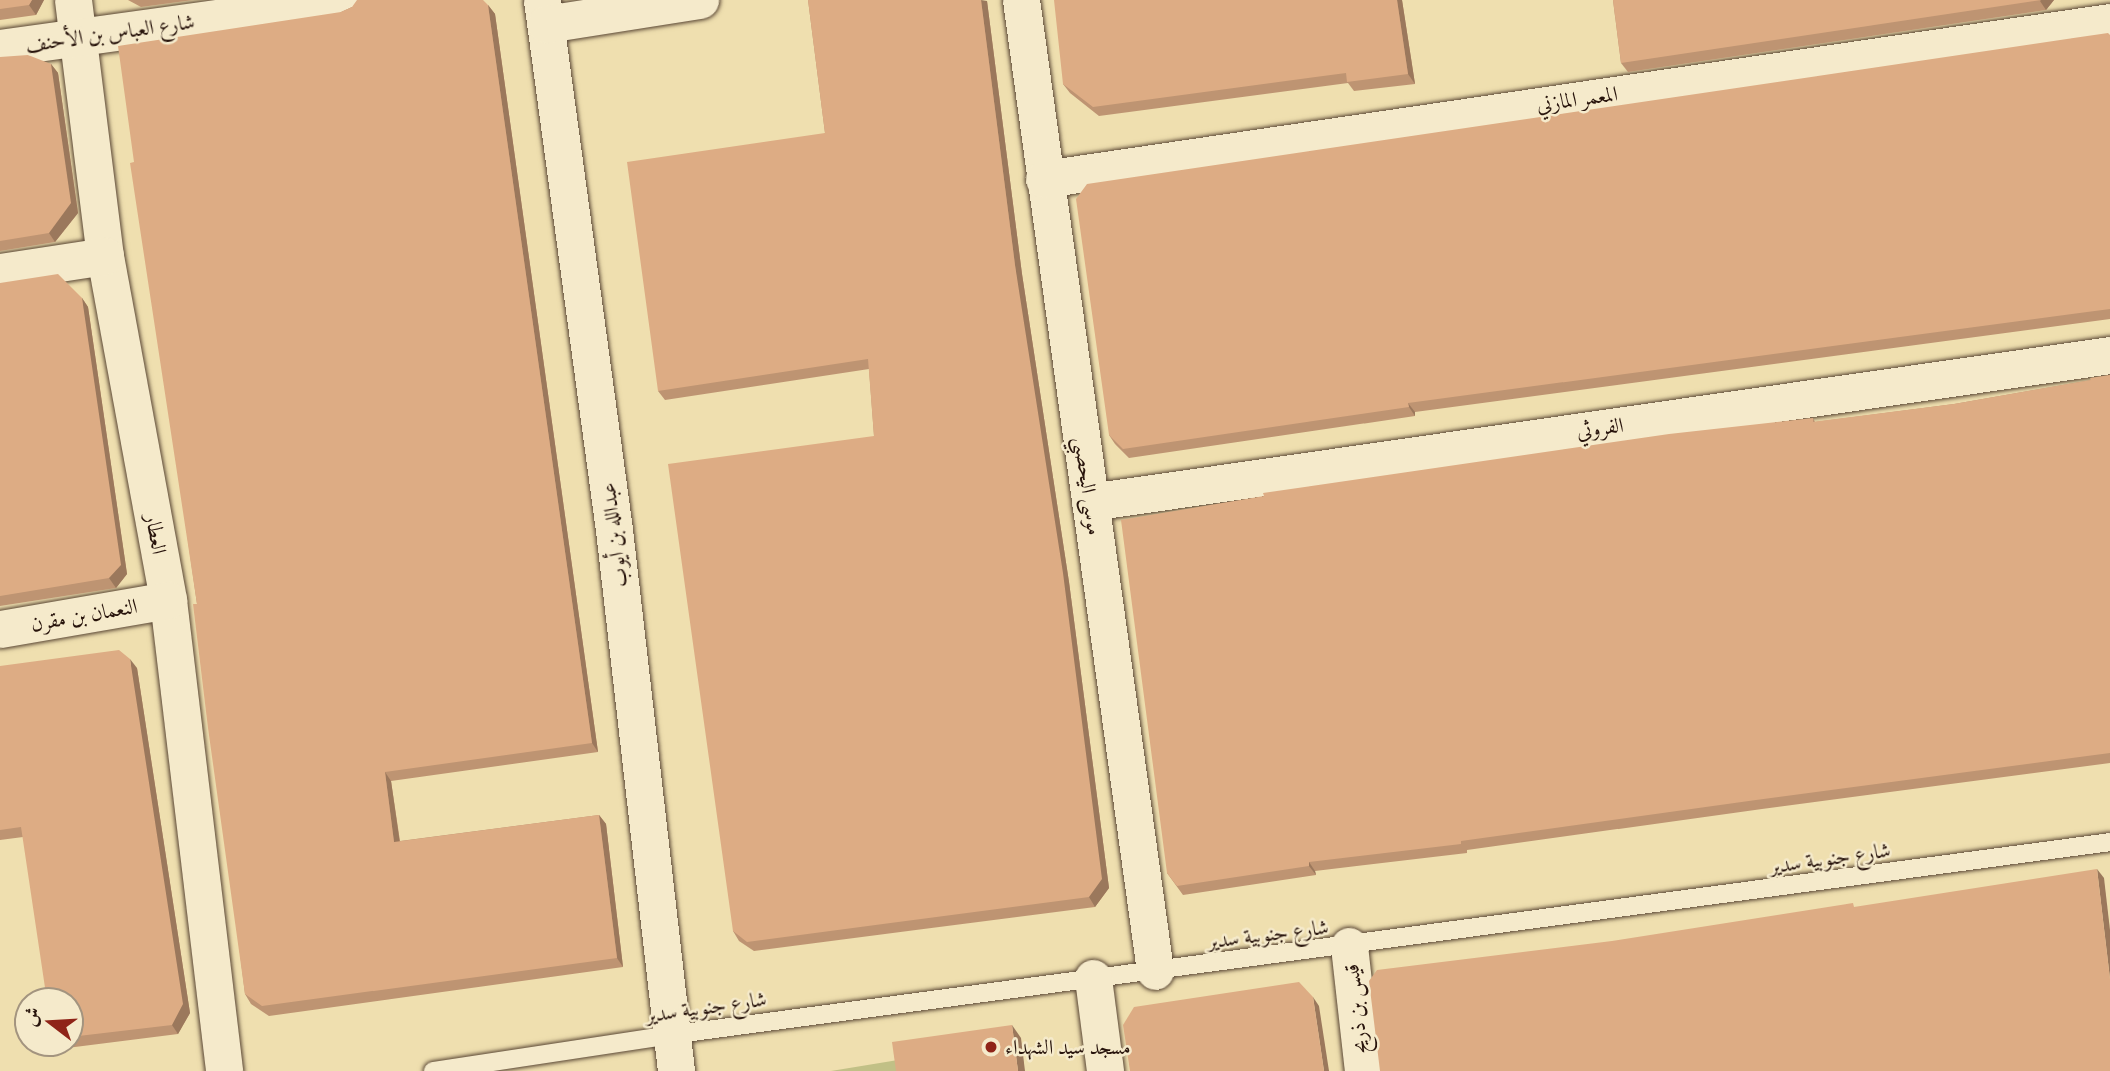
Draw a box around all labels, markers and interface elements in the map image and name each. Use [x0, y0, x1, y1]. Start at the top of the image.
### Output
street label: شارع العباس بن الأحنف [24, 9, 196, 57]
street label: المعمر المازني [1535, 81, 1619, 117]
street label: الفروثي [1575, 412, 1625, 444]
street label: موسى اليحصبي [1069, 435, 1107, 537]
street label: عبدالله بن أيوب [595, 481, 633, 589]
street label: العطار [140, 512, 172, 556]
street label: النعمان بن مقرن [29, 593, 139, 637]
street label: شارع جنوبية سدير [1768, 837, 1892, 879]
street label: شارع جنوبية سدير [1206, 914, 1330, 954]
street label: قيس بن ذريح [1339, 963, 1373, 1055]
street label: شارع جنوبية سدير [644, 986, 768, 1028]
north arrow [14, 987, 84, 1057]
text: ش [15, 1003, 47, 1030]
place label: مسجد سيد الشهداء [1005, 1034, 1131, 1060]
marker: مسجد سيد الشهداء [983, 1039, 999, 1055]

